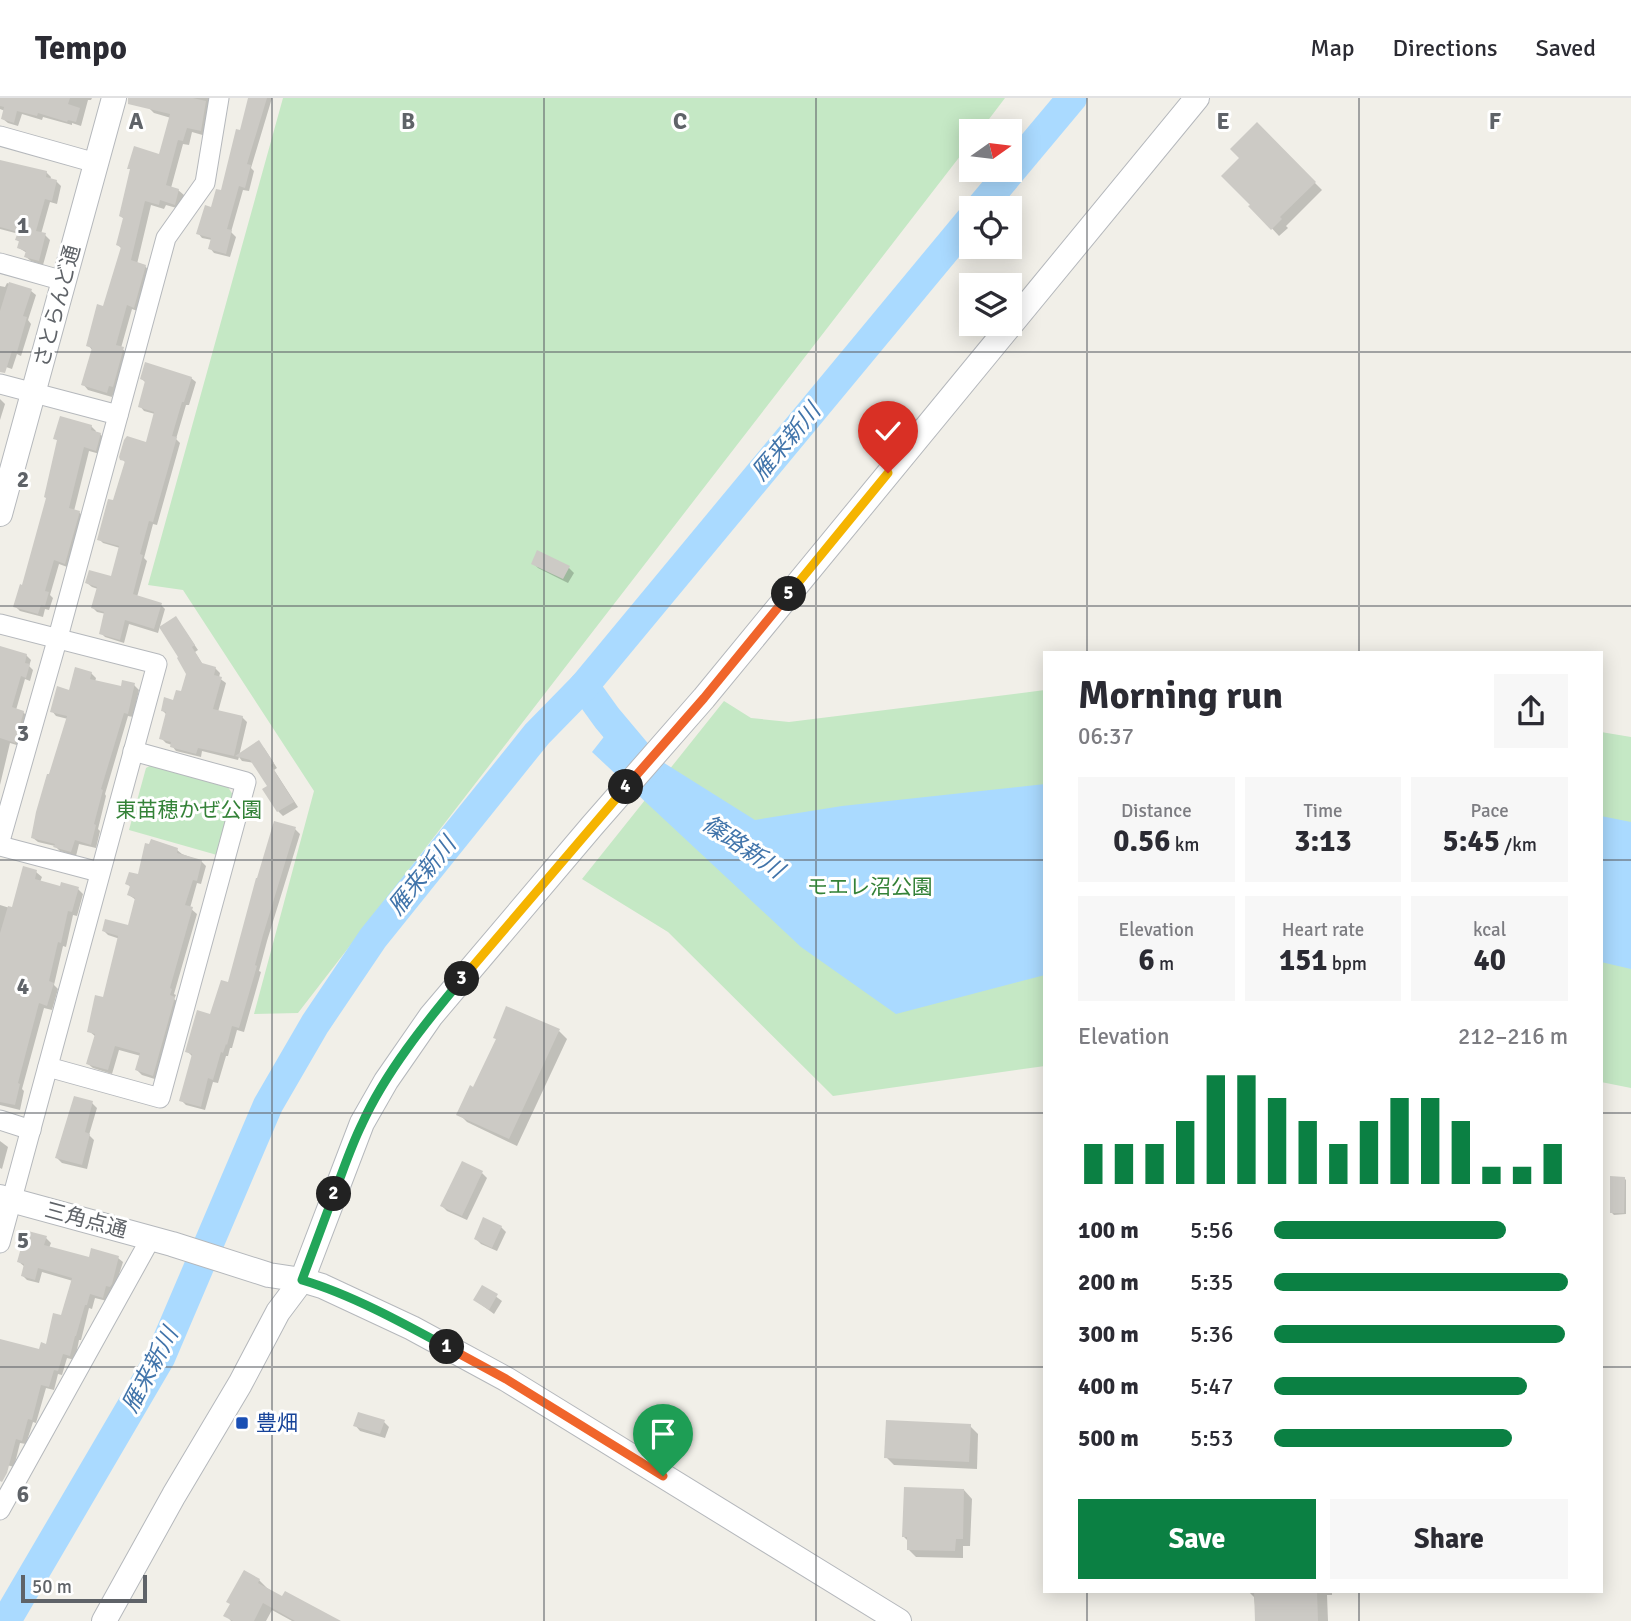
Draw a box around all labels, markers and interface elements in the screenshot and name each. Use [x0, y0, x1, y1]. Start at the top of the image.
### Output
text: Tempo [35, 28, 127, 69]
text: Map [1310, 33, 1355, 63]
text: Directions [1393, 33, 1498, 63]
text: Saved [1536, 33, 1596, 63]
text: A [129, 107, 144, 136]
text: B [401, 107, 415, 136]
text: C [673, 107, 687, 136]
text: E [1216, 107, 1230, 136]
text: F [1489, 107, 1501, 136]
north arrow [959, 119, 1022, 182]
map controls [959, 119, 1022, 336]
button: locate [959, 196, 1022, 259]
text: 1 [17, 211, 29, 240]
street label: さとらんど通 [28, 242, 86, 370]
button: layers [959, 273, 1022, 336]
water label: 雁来新川 [745, 395, 829, 487]
pin [858, 401, 918, 473]
icon: check [869, 412, 907, 450]
text: 2 [17, 465, 29, 494]
pin: 5 [772, 576, 806, 612]
text: 5 [783, 581, 794, 605]
text: Morning run [1078, 672, 1283, 719]
button: share [1494, 674, 1568, 748]
text: 3 [17, 719, 29, 748]
text: 06:37 [1078, 722, 1134, 751]
pin: 4 [608, 770, 644, 804]
text: 4 [620, 774, 631, 798]
park label: 東苗穂かぜ公園 [116, 797, 263, 823]
text: Distance [1121, 799, 1192, 823]
text: Time [1303, 799, 1343, 823]
text: Pace [1471, 799, 1509, 823]
water label: 篠路新川 [697, 809, 792, 886]
text: 0.56 [1113, 823, 1171, 860]
text: 3:13 [1294, 823, 1352, 860]
text: 5:45 [1443, 823, 1500, 860]
water label: 雁来新川 [382, 829, 464, 921]
text: km [1171, 833, 1199, 857]
text: /km [1500, 833, 1537, 857]
park label: モエレ沼公園 [807, 874, 933, 900]
text: Elevation [1118, 918, 1194, 942]
text: Heart rate [1282, 918, 1364, 942]
text: kcal [1473, 918, 1506, 942]
text: 6 [1139, 942, 1155, 979]
text: 151 [1279, 942, 1328, 979]
text: 40 [1473, 942, 1506, 979]
text: m [1155, 952, 1174, 976]
text: bpm [1328, 952, 1367, 976]
pin: 3 [444, 962, 480, 996]
text: 3 [456, 966, 467, 990]
text: 4 [17, 972, 29, 1001]
text: Elevation [1078, 1022, 1170, 1051]
text: 212–216 m [1458, 1022, 1568, 1051]
pin: 2 [316, 1176, 352, 1212]
text: 2 [328, 1181, 339, 1205]
street label: 三角点通 [42, 1197, 130, 1243]
text: 100 m [1078, 1216, 1139, 1245]
text: 5:56 [1190, 1216, 1233, 1245]
text: 5 [17, 1226, 29, 1255]
text: 200 m [1078, 1268, 1139, 1297]
text: 5:35 [1190, 1268, 1233, 1297]
water label: 雁来新川 [116, 1320, 186, 1417]
text: 300 m [1078, 1320, 1139, 1349]
text: 5:36 [1190, 1320, 1233, 1349]
pin: 1 [430, 1330, 464, 1364]
text: 1 [441, 1334, 452, 1358]
text: 400 m [1078, 1372, 1139, 1401]
text: 5:47 [1190, 1372, 1233, 1401]
pin [633, 1404, 693, 1476]
place label: 豊畑 [256, 1410, 298, 1436]
marker: 豊畑 [234, 1415, 250, 1431]
icon: arrive [644, 1415, 682, 1453]
text: 500 m [1078, 1424, 1139, 1453]
text: 5:53 [1190, 1424, 1233, 1453]
text: 6 [17, 1480, 29, 1509]
button: Save [1078, 1499, 1316, 1579]
button: Share [1330, 1499, 1568, 1579]
scale bar [21, 1572, 147, 1604]
text: 50 m [32, 1575, 72, 1599]

